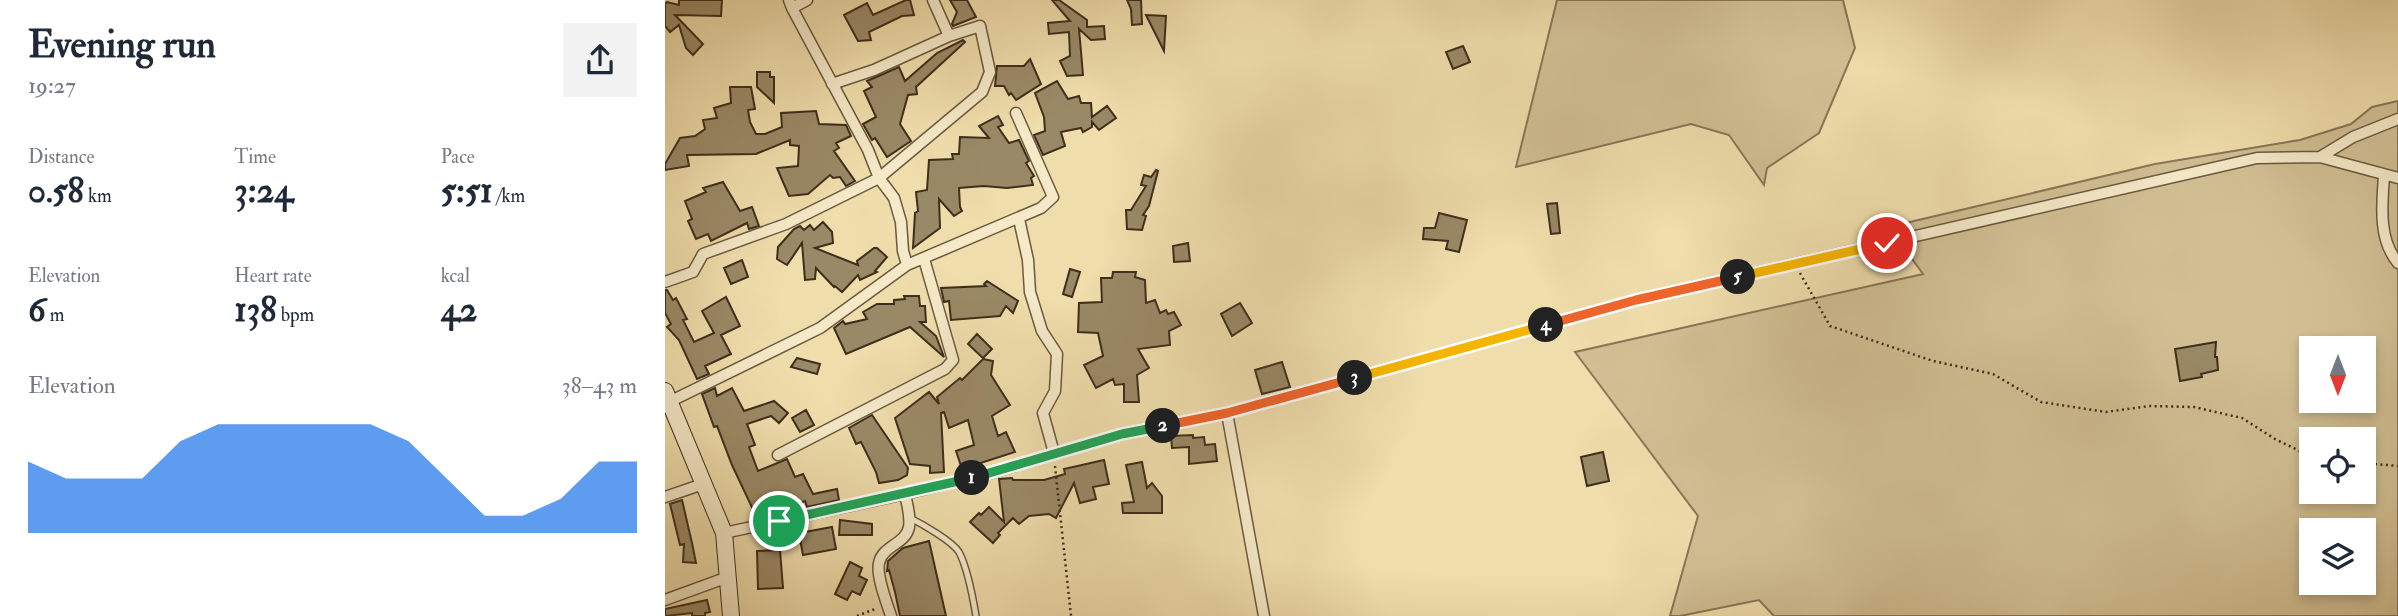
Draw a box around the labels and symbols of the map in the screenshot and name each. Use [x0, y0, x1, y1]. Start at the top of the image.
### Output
pin [1857, 213, 1917, 273]
pin: 5 [1721, 260, 1755, 294]
pin: 4 [1529, 308, 1563, 342]
north arrow [2299, 336, 2377, 413]
pin: 3 [1337, 360, 1373, 396]
pin: 2 [1145, 408, 1181, 444]
pin: 1 [955, 461, 989, 496]
pin [749, 491, 809, 551]

